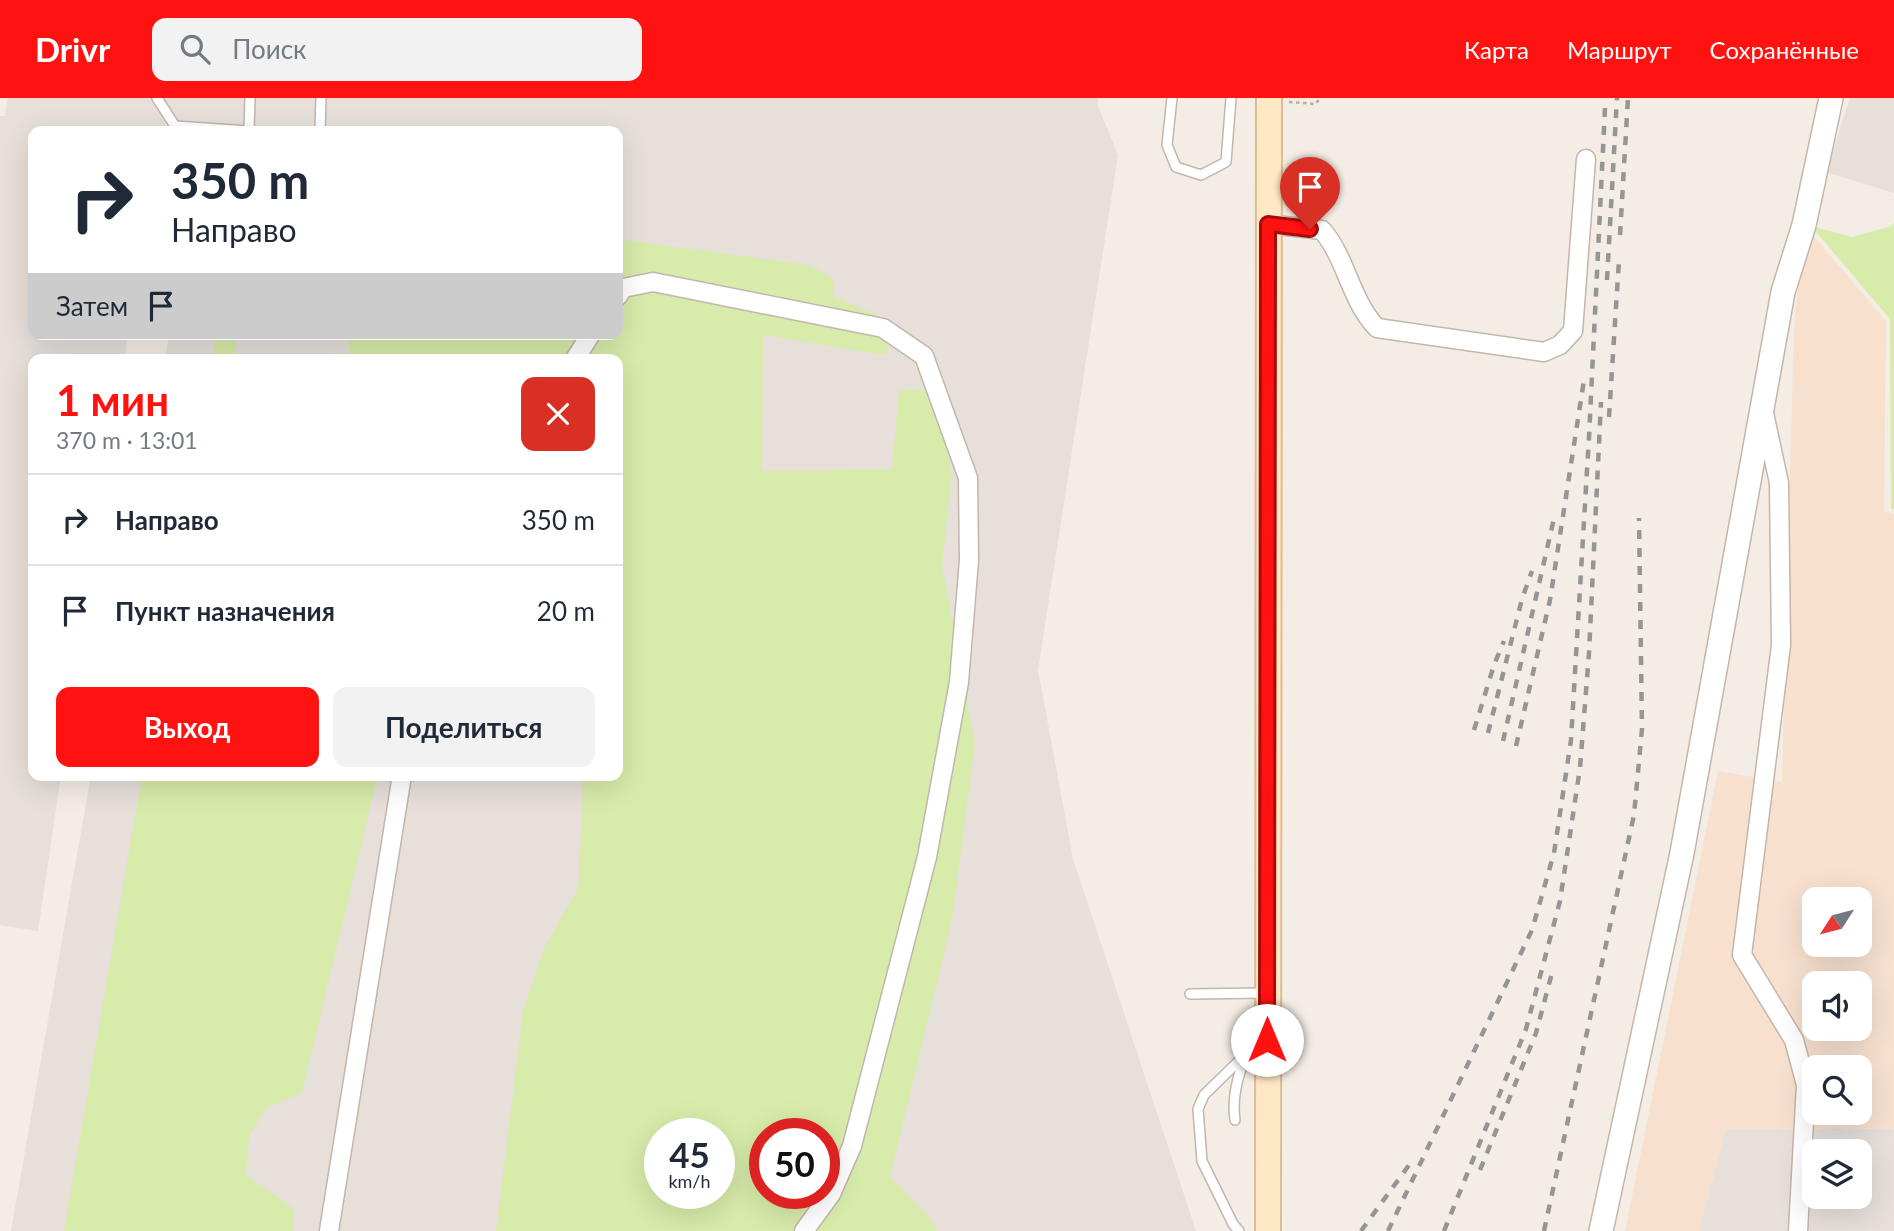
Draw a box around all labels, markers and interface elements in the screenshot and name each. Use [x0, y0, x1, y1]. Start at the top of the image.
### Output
search box [152, 18, 642, 81]
text: Drivr [35, 29, 110, 69]
icon: search [176, 30, 214, 68]
text: Поиск [232, 33, 307, 65]
text: Карта [1464, 35, 1529, 64]
text: Маршрут [1567, 35, 1672, 64]
text: Сохранённые [1710, 35, 1859, 64]
text: 350 m [171, 151, 309, 209]
icon: right [56, 154, 147, 245]
pin [1280, 157, 1340, 229]
icon: arrive [1291, 168, 1329, 206]
text: Направо [171, 210, 297, 249]
icon: arrive [142, 287, 180, 325]
text: Затем [56, 290, 128, 322]
text: 1 мин [56, 375, 169, 425]
button: close [521, 377, 595, 451]
text: 370 m · 13:01 [56, 426, 198, 454]
icon: right [56, 501, 94, 539]
text: Направо [115, 504, 219, 536]
text: 350 m [522, 504, 595, 536]
icon: arrive [56, 592, 94, 630]
text: Пункт назначения [115, 595, 335, 627]
text: 20 m [537, 595, 595, 627]
button: Выход [56, 687, 319, 767]
button: Поделиться [333, 687, 595, 767]
north arrow [1802, 887, 1872, 957]
map controls [1802, 887, 1872, 1209]
button: sound [1802, 971, 1872, 1041]
position arrow [1230, 1003, 1304, 1077]
button: search [1802, 1055, 1872, 1125]
speed limit sign: 50 [749, 1118, 840, 1209]
text: 45 [669, 1133, 710, 1175]
button: layers [1802, 1139, 1872, 1209]
text: km/h [668, 1170, 711, 1192]

